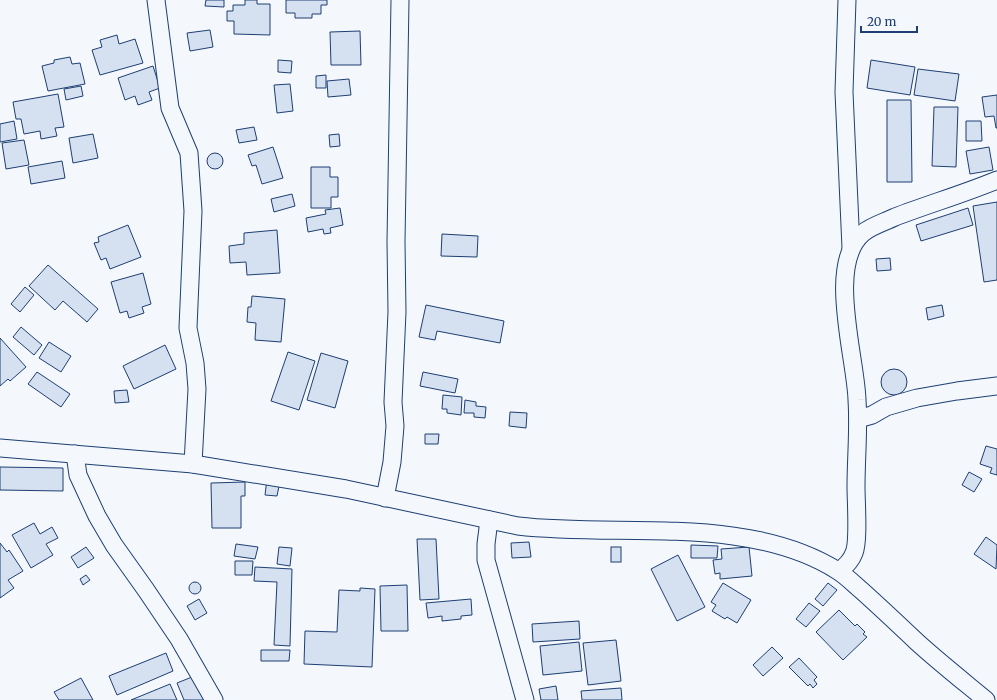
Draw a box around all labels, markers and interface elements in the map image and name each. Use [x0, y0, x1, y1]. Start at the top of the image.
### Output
scale bar [861, 8, 917, 34]
text: 20 m [867, 14, 896, 29]

